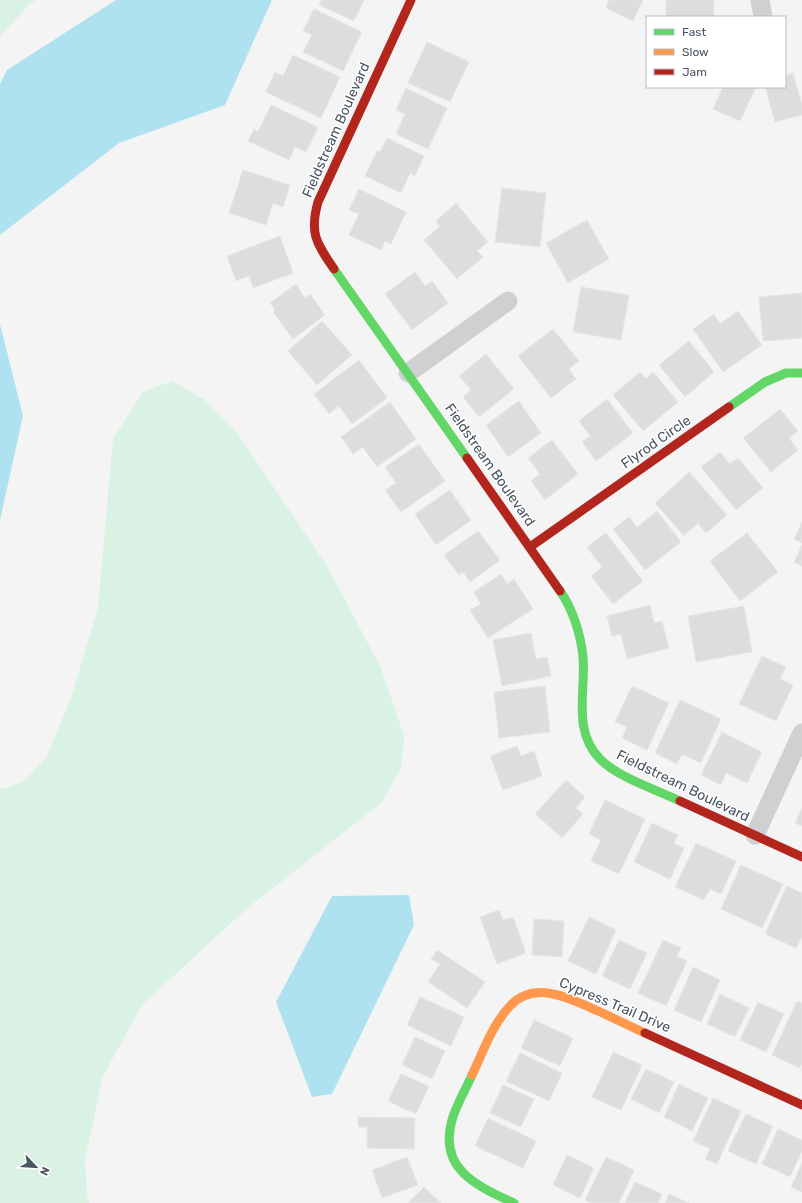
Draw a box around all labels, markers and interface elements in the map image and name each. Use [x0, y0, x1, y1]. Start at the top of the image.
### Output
legend [646, 16, 786, 88]
text: Fast [682, 25, 706, 39]
text: Slow [682, 45, 709, 59]
street label: Fieldstream Boulevard [299, 60, 373, 200]
text: Jam [682, 65, 707, 79]
street label: Fieldstream Boulevard [441, 400, 539, 530]
street label: Flyrod Circle [618, 412, 694, 472]
street label: Fieldstream Boulevard [614, 746, 752, 826]
street label: Cypress Trail Drive [557, 974, 674, 1036]
north arrow [16, 1147, 56, 1187]
text: N [37, 1165, 52, 1177]

